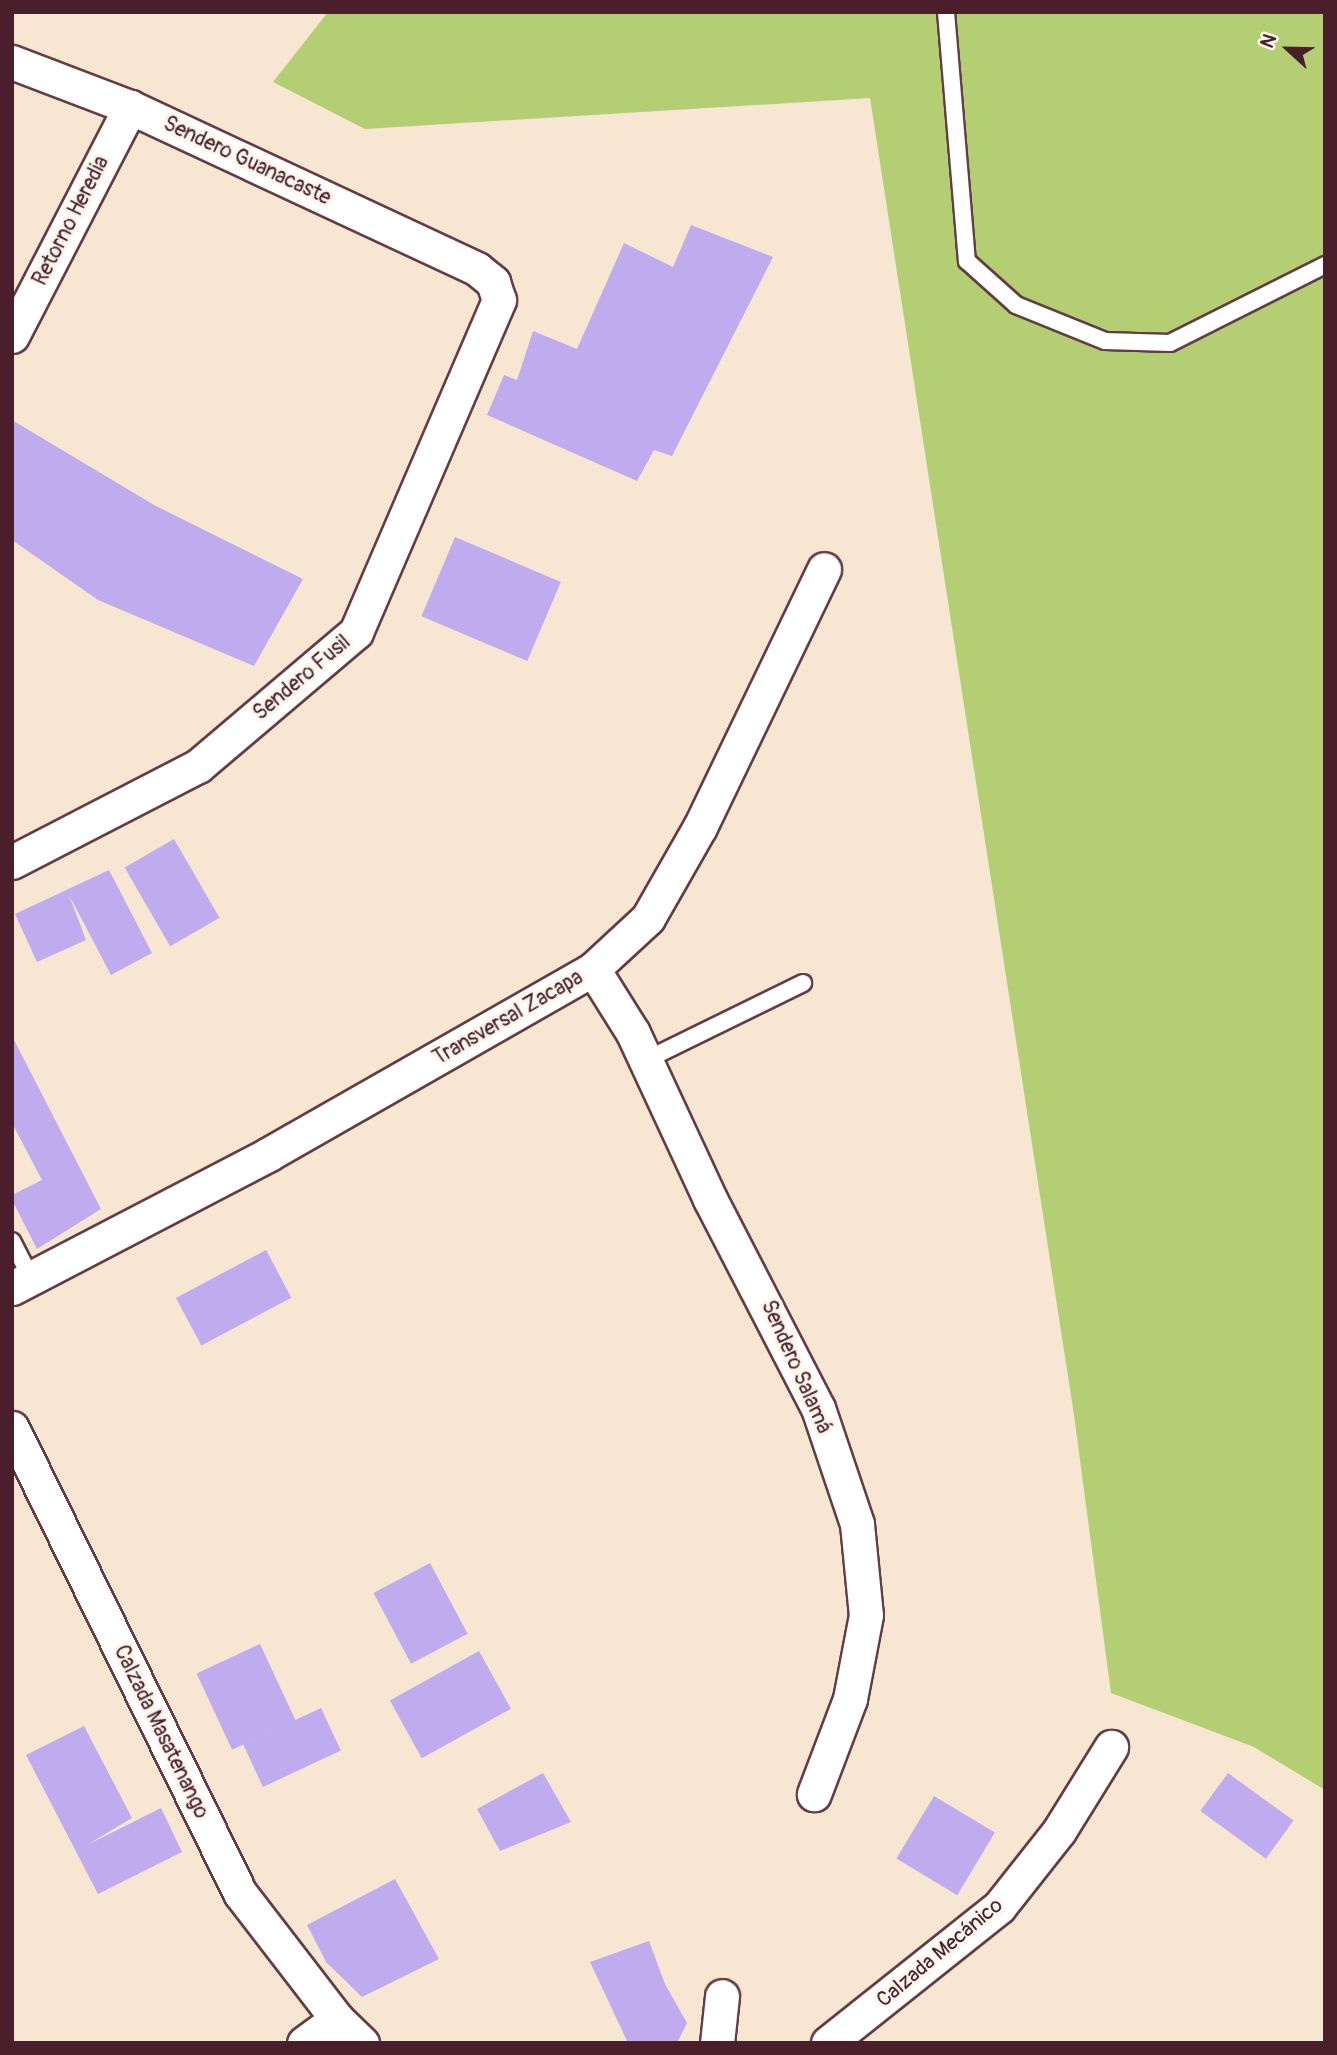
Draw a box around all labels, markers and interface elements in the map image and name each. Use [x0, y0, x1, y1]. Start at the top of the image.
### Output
north arrow [1253, 14, 1323, 84]
text: N [1255, 31, 1282, 52]
street label: Sendero Guanacaste [159, 111, 335, 211]
street label: Retorno Heredia [28, 152, 114, 290]
street label: Sendero Fusil [248, 630, 356, 726]
street label: Transversal Zacapa [429, 965, 587, 1071]
street label: Sendero Salamá [755, 1297, 837, 1437]
street label: Calzada Masatenango [108, 1641, 214, 1823]
street label: Calzada Mecánico [872, 1893, 1008, 2013]

